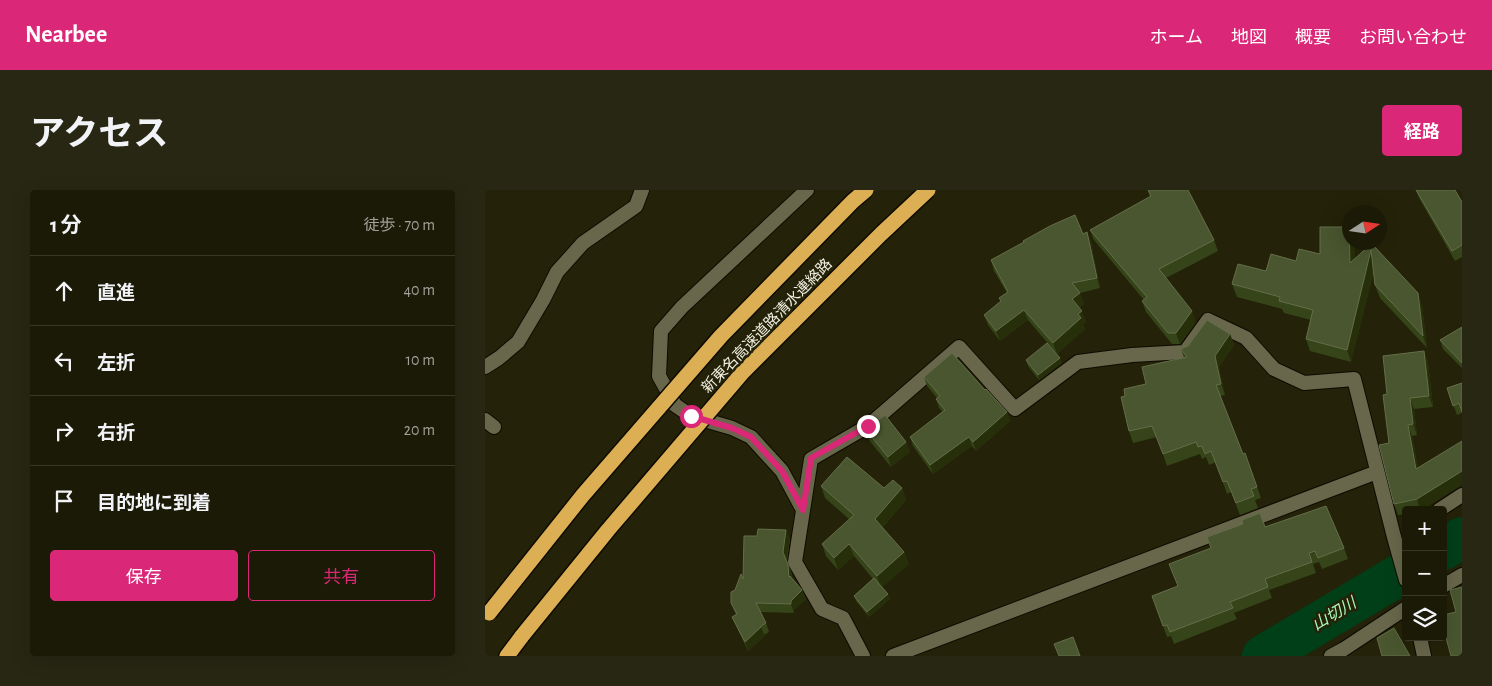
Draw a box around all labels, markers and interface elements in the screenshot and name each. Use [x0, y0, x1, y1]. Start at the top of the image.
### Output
text: Nearbee [25, 23, 107, 47]
text: ホーム [1150, 29, 1203, 47]
text: 地図 [1231, 29, 1267, 47]
text: 概要 [1295, 29, 1331, 47]
text: お問い合わせ [1359, 29, 1467, 47]
button: 経路 [1382, 105, 1462, 156]
text: アクセス [30, 117, 168, 152]
north arrow [1342, 205, 1387, 250]
text: 1 分 [50, 215, 82, 236]
text: 徒歩 · 70 m [363, 217, 435, 233]
street label: 新東名高速道路清水連絡路 [698, 255, 835, 396]
icon: ahead [50, 277, 78, 305]
text: 40 m [403, 282, 435, 298]
text: 直進 [97, 284, 135, 303]
icon: left [50, 347, 78, 375]
text: 10 m [406, 352, 435, 368]
text: 左折 [97, 354, 135, 373]
route start [680, 405, 703, 428]
route end [857, 415, 880, 438]
icon: right [50, 417, 78, 445]
text: 20 m [404, 422, 435, 438]
text: 右折 [97, 424, 135, 443]
icon: arrive [50, 487, 78, 515]
text: 目的地に到着 [97, 494, 211, 513]
map controls [1402, 506, 1447, 641]
button: + [1402, 506, 1447, 551]
button: 保存 [50, 550, 238, 601]
button: 共有 [248, 550, 435, 601]
button: − [1402, 551, 1447, 596]
water label: 山切川 [1309, 593, 1360, 633]
button: layers [1402, 596, 1447, 641]

